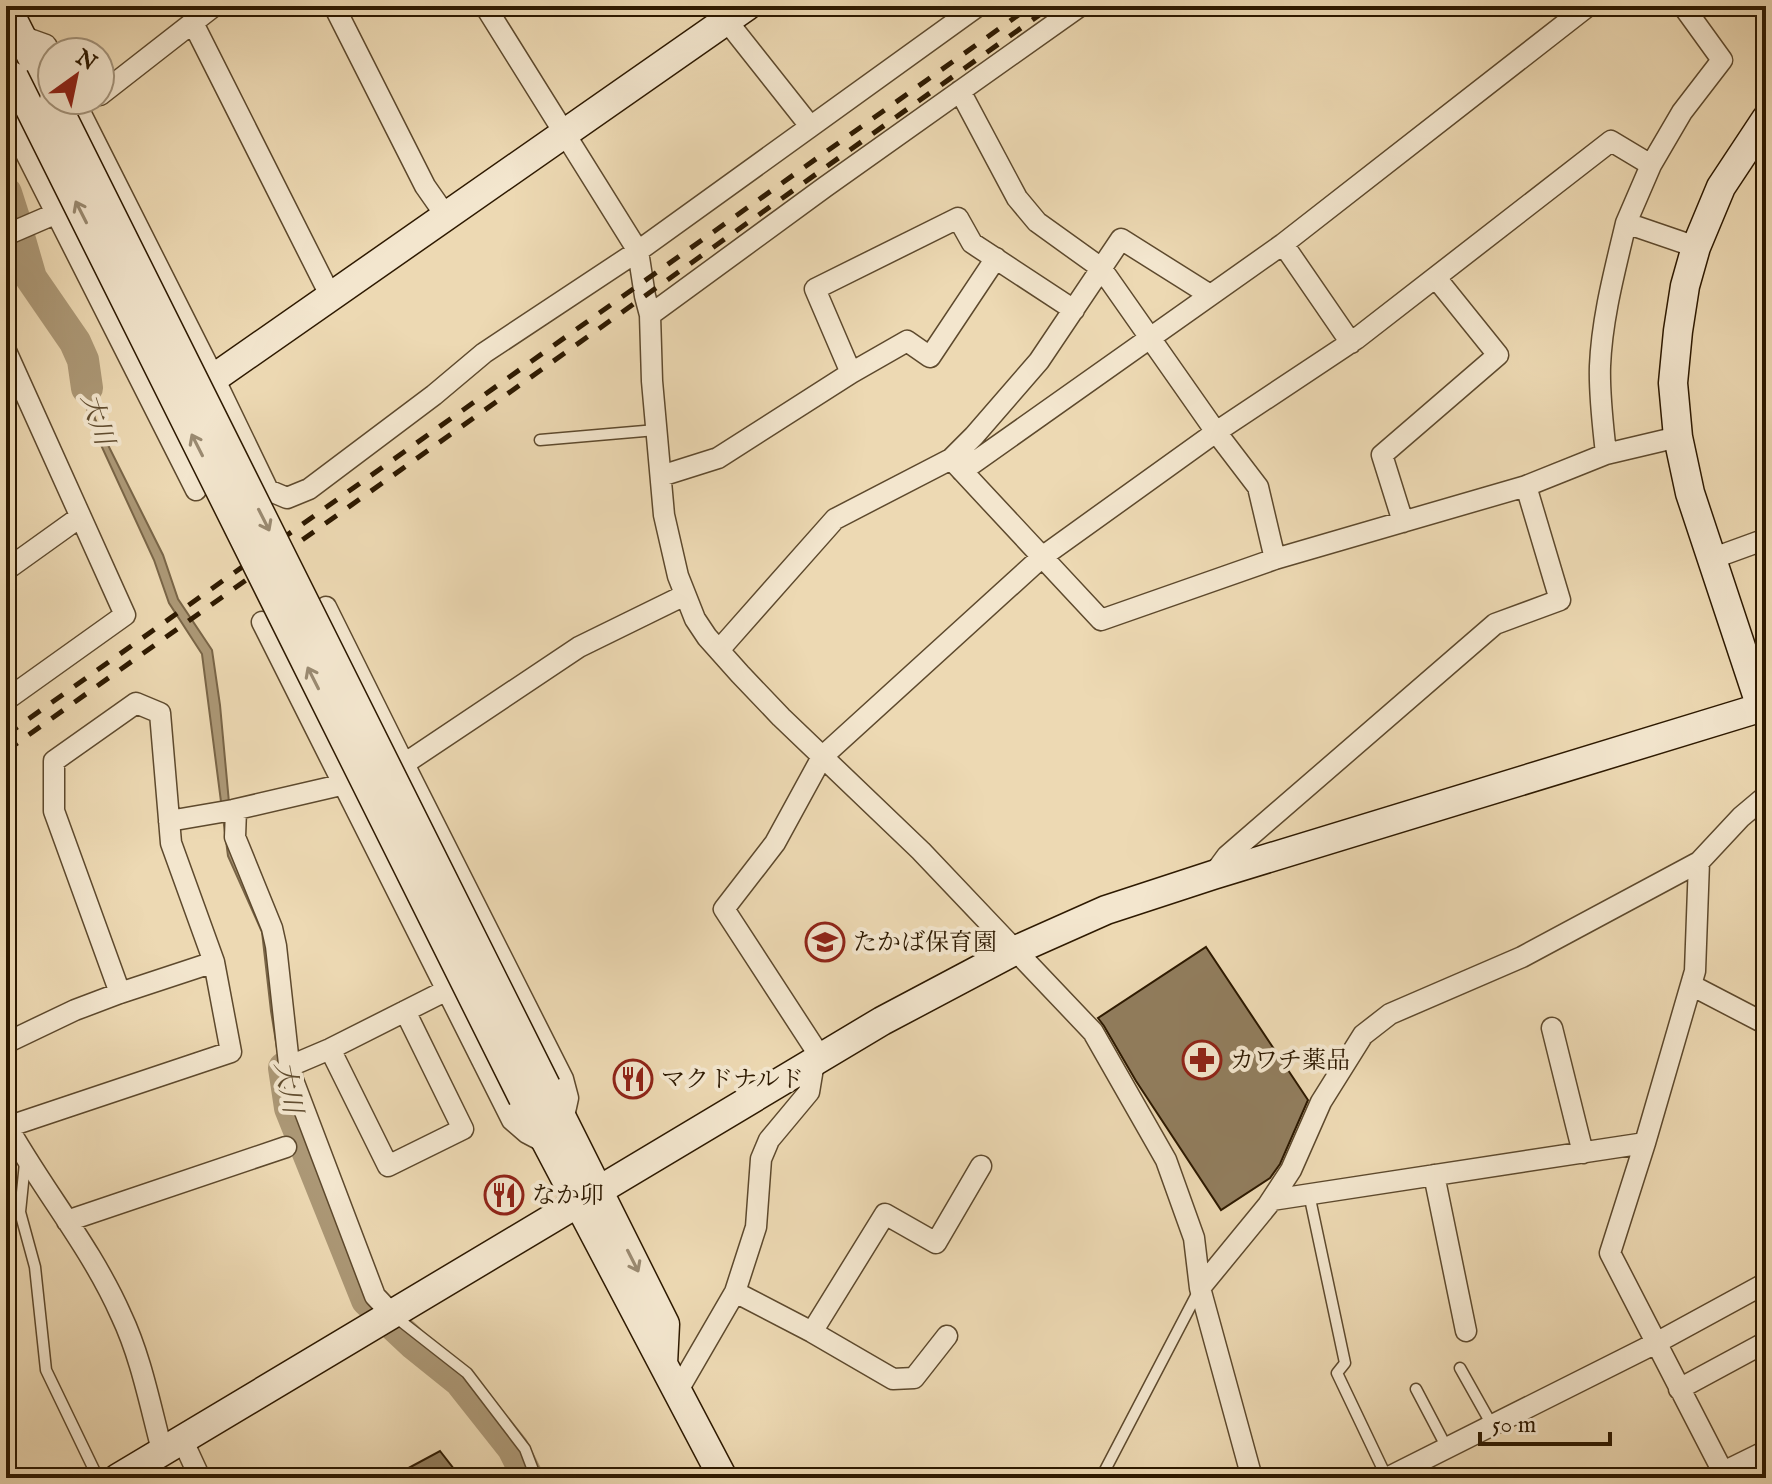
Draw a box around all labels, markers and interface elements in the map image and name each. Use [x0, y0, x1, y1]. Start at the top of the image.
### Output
north arrow [36, 36, 116, 116]
text: N [69, 43, 101, 78]
one-way arrow [73, 201, 88, 225]
water label: 大川 [73, 390, 121, 452]
one-way arrow [189, 433, 204, 457]
one-way arrow [256, 508, 272, 532]
one-way arrow [305, 666, 321, 690]
school or university icon: たかば保育園 [804, 921, 846, 963]
place label: たかば保育園 [853, 928, 997, 959]
pharmacy icon: カワチ薬品 [1181, 1039, 1223, 1081]
place label: カワチ薬品 [1230, 1046, 1350, 1077]
restaurant icon: マクドナルド [612, 1058, 654, 1100]
water label: 大川 [266, 1059, 309, 1119]
place label: マクドナルド [661, 1065, 804, 1096]
restaurant icon: なか卯 [483, 1174, 525, 1216]
place label: なか卯 [532, 1181, 604, 1212]
one-way arrow [626, 1249, 641, 1273]
scale bar [1480, 1396, 1610, 1446]
text: 50 m [1492, 1410, 1536, 1441]

